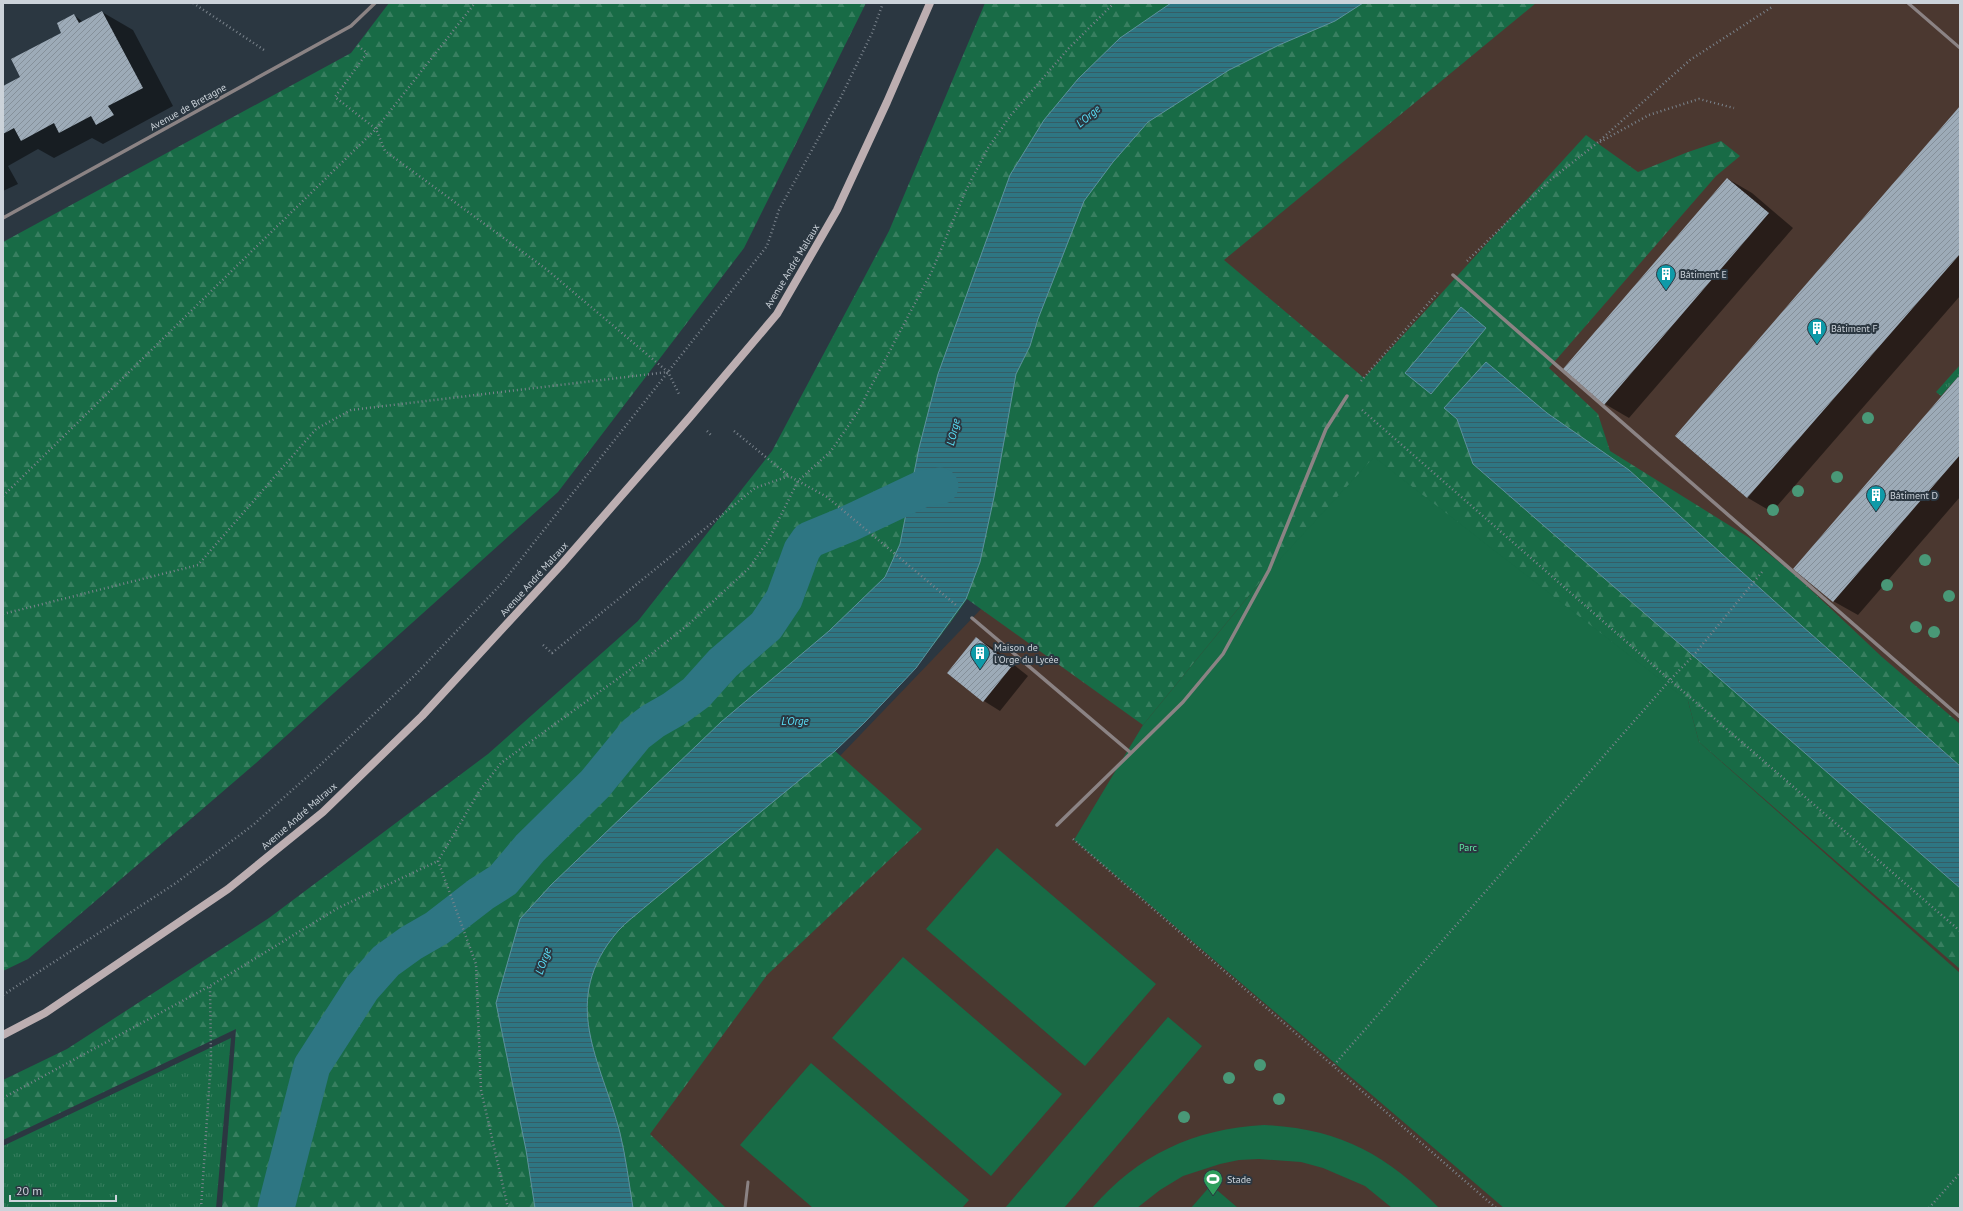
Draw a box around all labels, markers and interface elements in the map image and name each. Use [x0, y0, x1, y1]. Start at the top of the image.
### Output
street label: Avenue de Bretagne [147, 81, 229, 133]
water label: L'Orge [1073, 102, 1103, 130]
street label: Avenue André Malraux [762, 221, 822, 311]
building icon: Bâtiment E [1655, 263, 1677, 291]
place label: Bâtiment E [1680, 268, 1727, 281]
building icon: Bâtiment F [1806, 317, 1828, 345]
place label: Bâtiment F [1831, 322, 1878, 335]
water label: L'Orge [943, 417, 963, 447]
building icon: Bâtiment D [1865, 484, 1887, 512]
place label: Bâtiment D [1890, 489, 1938, 502]
street label: Avenue André Malraux [497, 539, 571, 619]
place label: Maison de l'Orge du Lycée [994, 641, 1059, 666]
building icon: Maison de l'Orge du Lycée [969, 642, 991, 670]
water label: L'Orge [781, 714, 809, 728]
street label: Avenue André Malraux [258, 780, 340, 852]
park label: Parc [1459, 841, 1478, 854]
water label: L'Orge [532, 946, 554, 976]
sports icon: Stade [1202, 1168, 1224, 1196]
place label: Stade [1227, 1173, 1251, 1186]
scale bar [10, 1177, 116, 1203]
text: 20 m [16, 1183, 42, 1198]

